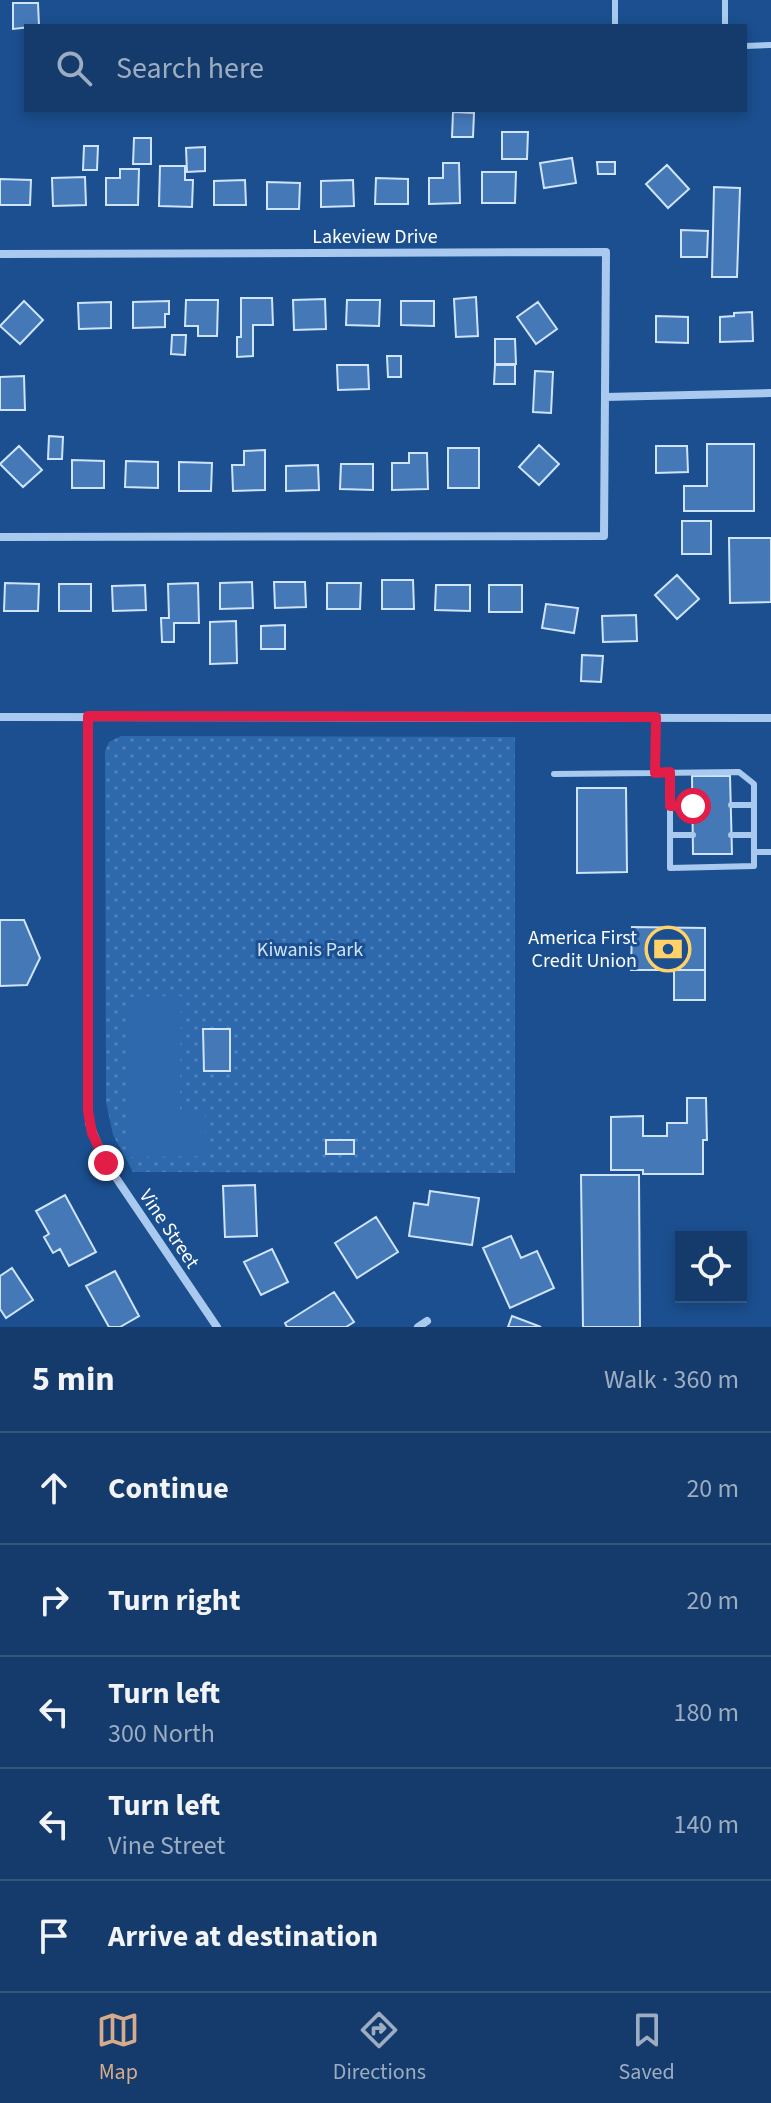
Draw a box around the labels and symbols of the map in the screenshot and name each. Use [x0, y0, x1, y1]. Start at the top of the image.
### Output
street label: Lakeview Drive [312, 223, 438, 251]
route start [675, 788, 711, 824]
place label: America First Credit Union [528, 924, 637, 975]
bank icon: America First Credit Union [644, 925, 692, 973]
park label: Kiwanis Park [257, 936, 363, 964]
route end [88, 1145, 124, 1181]
street label: Vine Street [132, 1184, 206, 1274]

